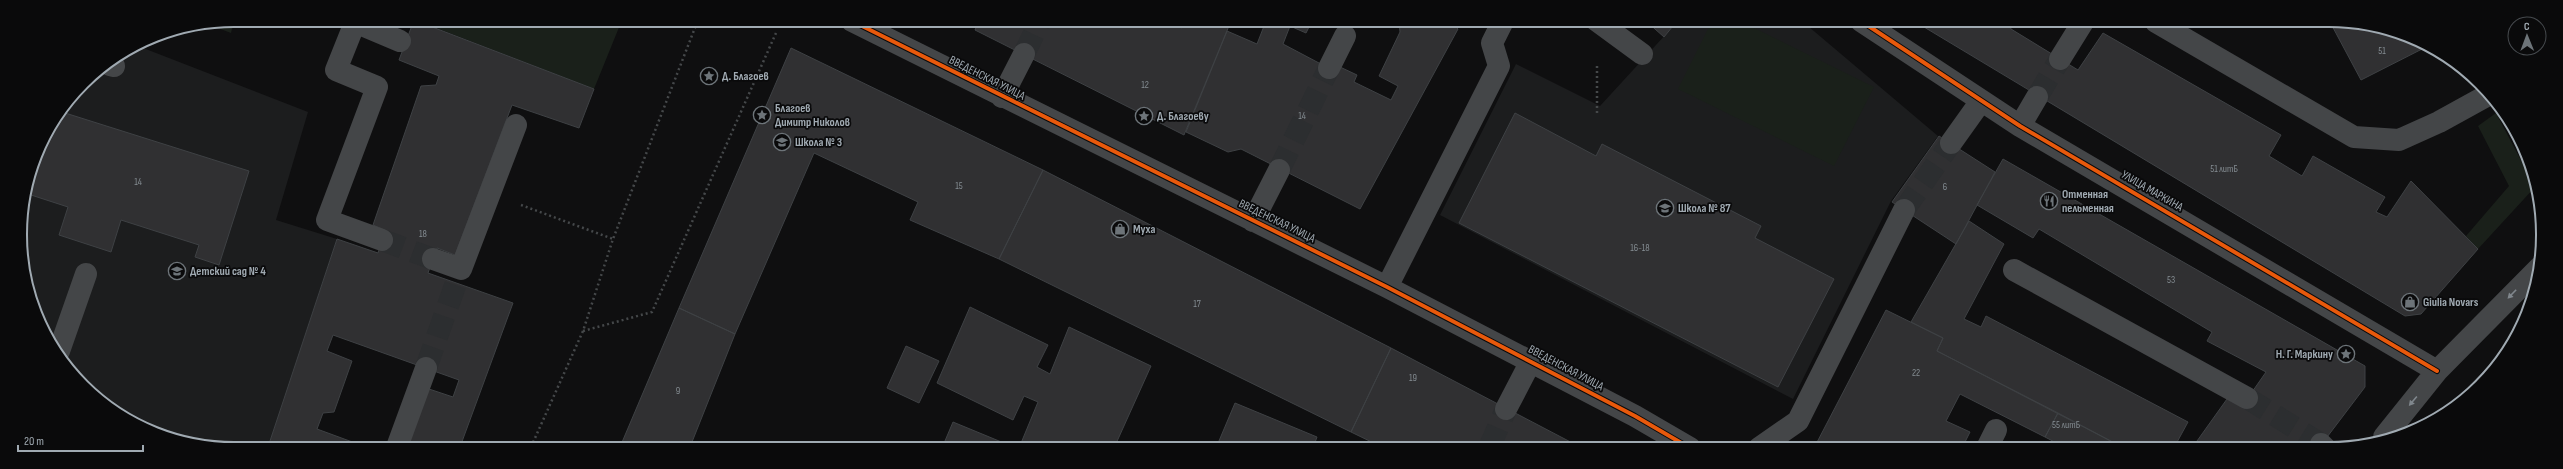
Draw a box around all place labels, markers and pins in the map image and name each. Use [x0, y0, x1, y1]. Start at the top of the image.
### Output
place icon: Д. Благоев [699, 66, 719, 86]
place label: Д. Благоев [722, 69, 769, 84]
place label: Благоев Димитр Николов [775, 101, 850, 130]
place icon: Благоев Димитр Николов [752, 105, 772, 125]
place icon: Д. Благоеву [1134, 106, 1154, 126]
place label: Д. Благоеву [1157, 109, 1209, 124]
school or university icon: Школа № 3 [772, 132, 792, 152]
place label: Школа № 3 [795, 135, 842, 150]
place label: Отменная пельменная [2062, 187, 2114, 216]
restaurant icon: Отменная пельменная [2039, 191, 2059, 211]
school or university icon: Школа № 87 [1655, 198, 1675, 218]
place label: Школа № 87 [1678, 201, 1731, 216]
shop icon: Муха [1110, 219, 1130, 239]
place label: Муха [1133, 222, 1155, 237]
school or university icon: Детский сад № 4 [167, 261, 187, 281]
place label: Детский сад № 4 [190, 264, 266, 279]
shop icon: Giulia Novars [2400, 292, 2420, 312]
place label: Giulia Novars [2423, 295, 2479, 310]
place icon: Н. Г. Маркину [2336, 344, 2356, 364]
place label: Н. Г. Маркину [2276, 347, 2333, 362]

